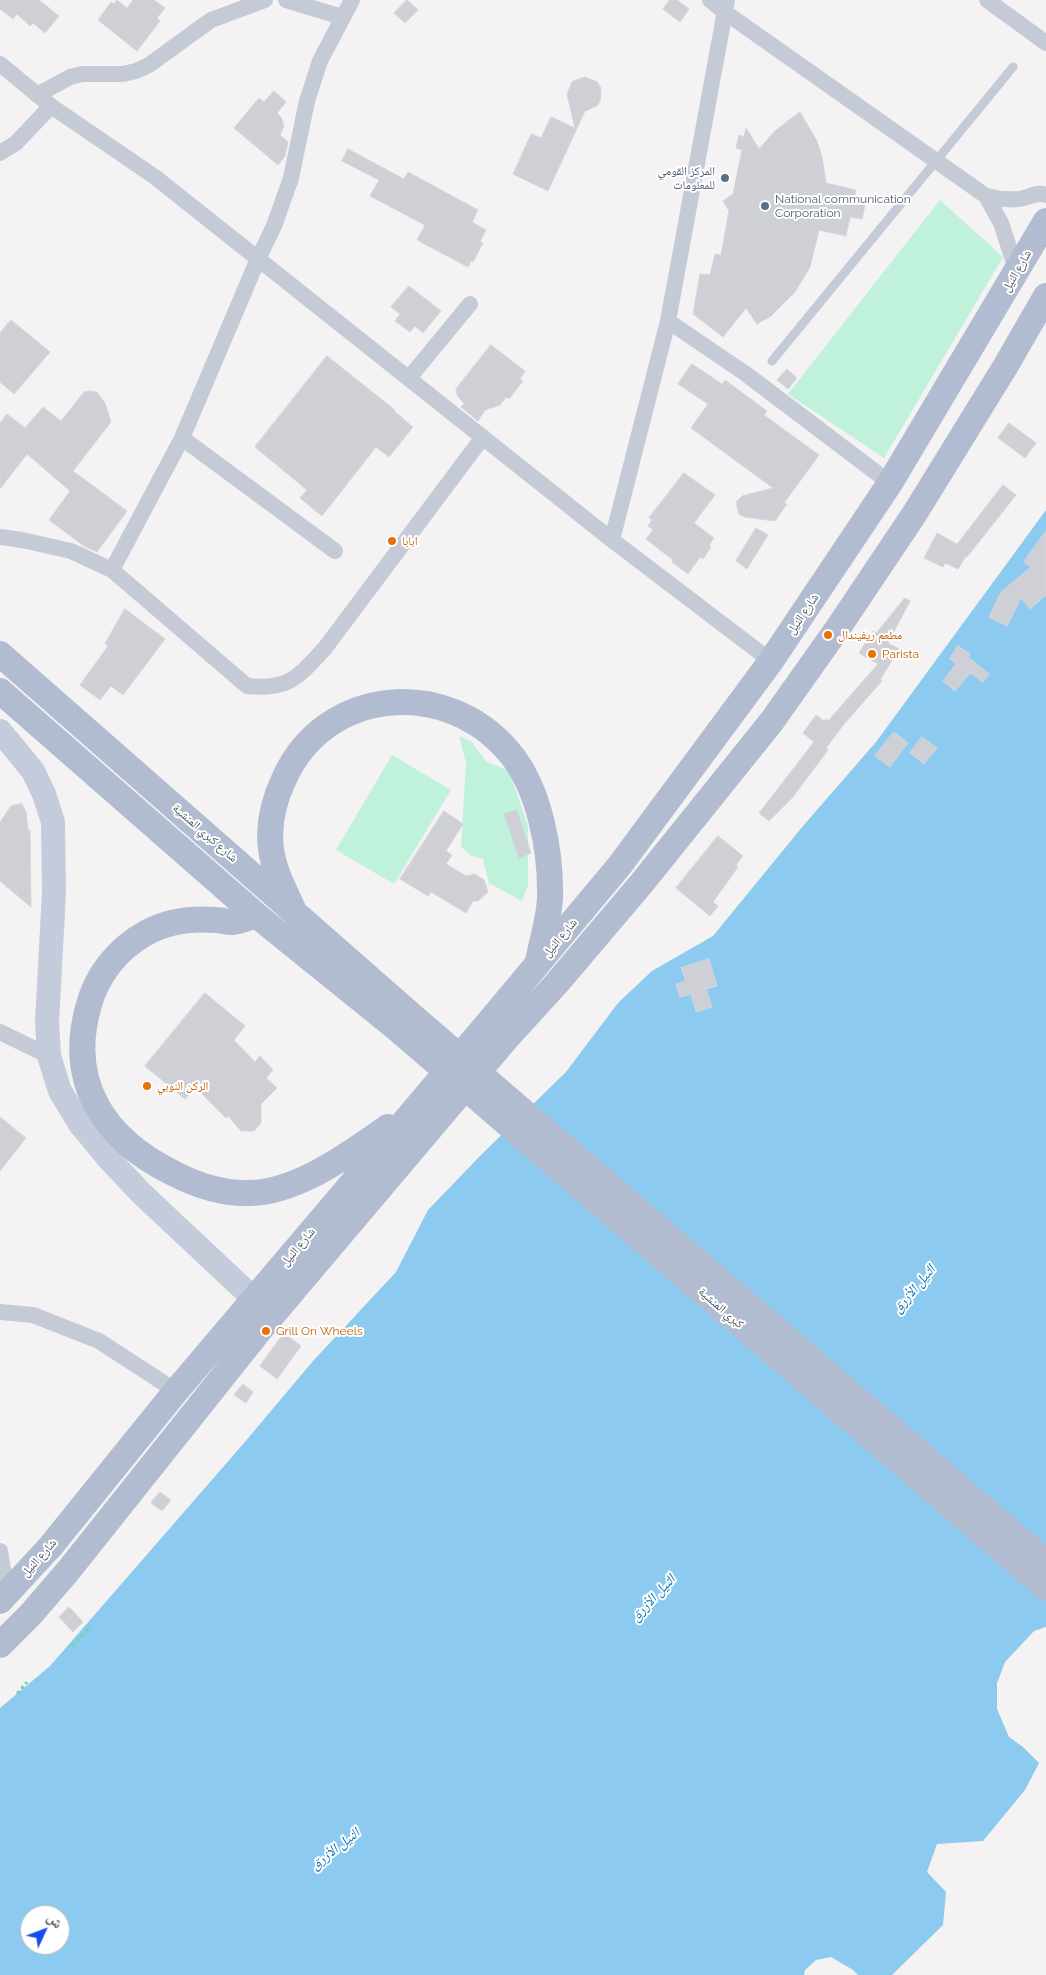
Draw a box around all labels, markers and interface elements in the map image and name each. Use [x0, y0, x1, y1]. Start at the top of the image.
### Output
place label: المركز القومي للمعلومات [658, 164, 715, 192]
marker: المركز القومي للمعلومات [719, 172, 731, 184]
place label: National communication Corporation [775, 192, 911, 220]
marker: National communication Corporation [759, 200, 771, 212]
street label: شارع النيل [999, 247, 1035, 295]
place label: ابابا [402, 534, 418, 548]
marker: ابابا [386, 535, 398, 547]
street label: شارع النيل [784, 591, 822, 637]
place label: مطعم ريفيندال [838, 628, 902, 642]
marker: مطعم ريفيندال [822, 629, 834, 641]
place label: Parista [882, 647, 919, 661]
marker: Parista [866, 648, 878, 660]
street label: شارع كبري المنشية [170, 801, 240, 865]
street label: شارع النيل [540, 916, 580, 960]
place label: الركن النوبي [157, 1079, 208, 1093]
marker: الركن النوبي [141, 1080, 153, 1092]
street label: شارع النيل [278, 1225, 318, 1269]
water label: النيل الأزرق [889, 1262, 939, 1316]
street label: كبري المنشية [695, 1284, 747, 1332]
place label: Grill On Wheels [276, 1324, 363, 1338]
marker: Grill On Wheels [260, 1325, 272, 1337]
street label: شارع النيل [18, 1536, 60, 1580]
water label: النيل الأزرق [627, 1571, 679, 1625]
water label: النيل الأزرق [307, 1825, 363, 1873]
north arrow [20, 1905, 70, 1955]
text: ش [44, 1910, 66, 1931]

